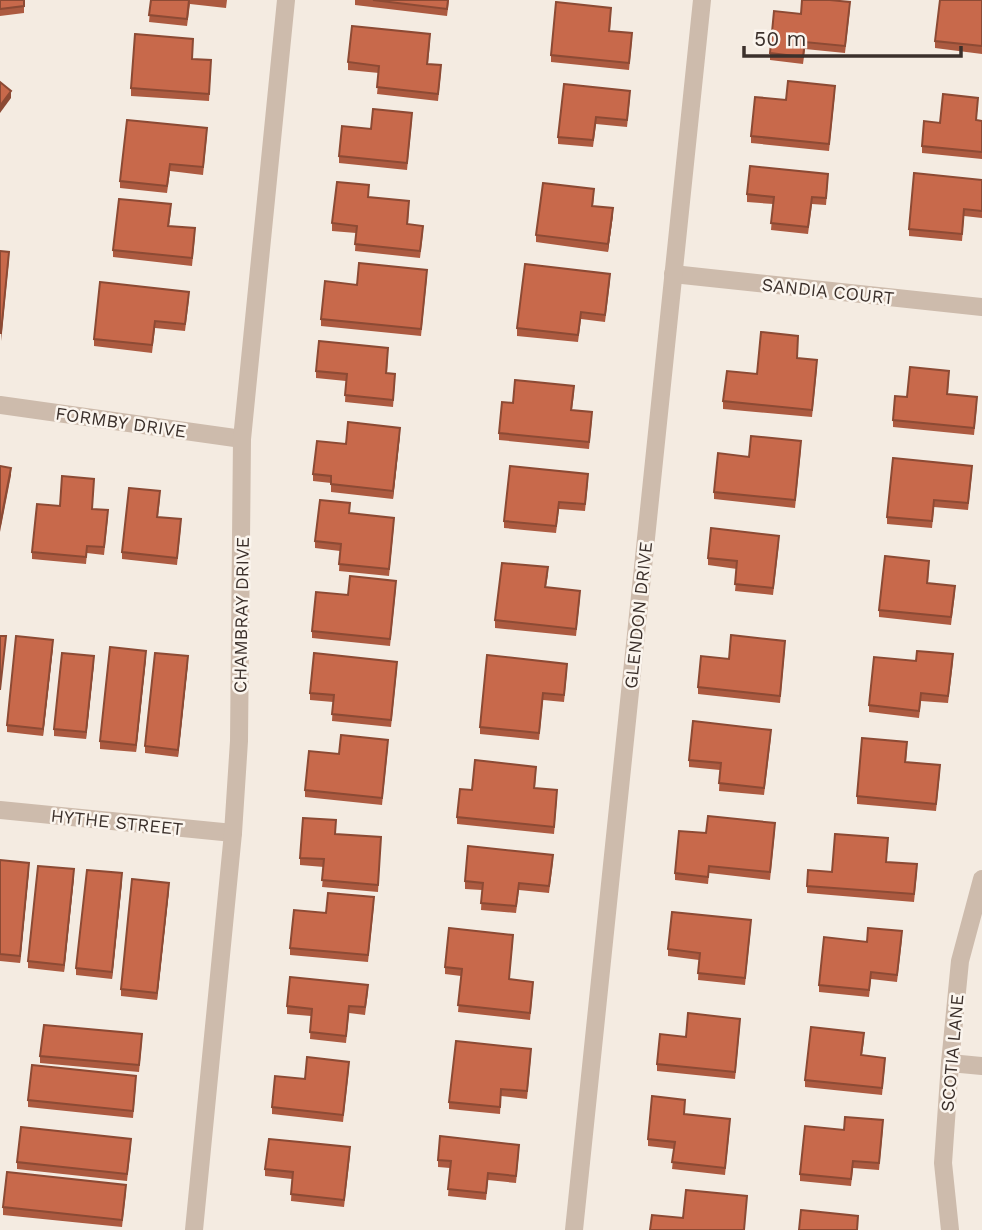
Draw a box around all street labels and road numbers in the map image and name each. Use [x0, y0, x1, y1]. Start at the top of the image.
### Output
street label: SANDIA COURT [761, 274, 895, 308]
street label: FORMBY DRIVE [54, 402, 188, 442]
street label: CHAMBRAY DRIVE [229, 537, 253, 693]
street label: GLENDON DRIVE [620, 540, 656, 690]
street label: HYTHE STREET [50, 805, 184, 839]
street label: SCOTIA LANE [936, 993, 968, 1113]

